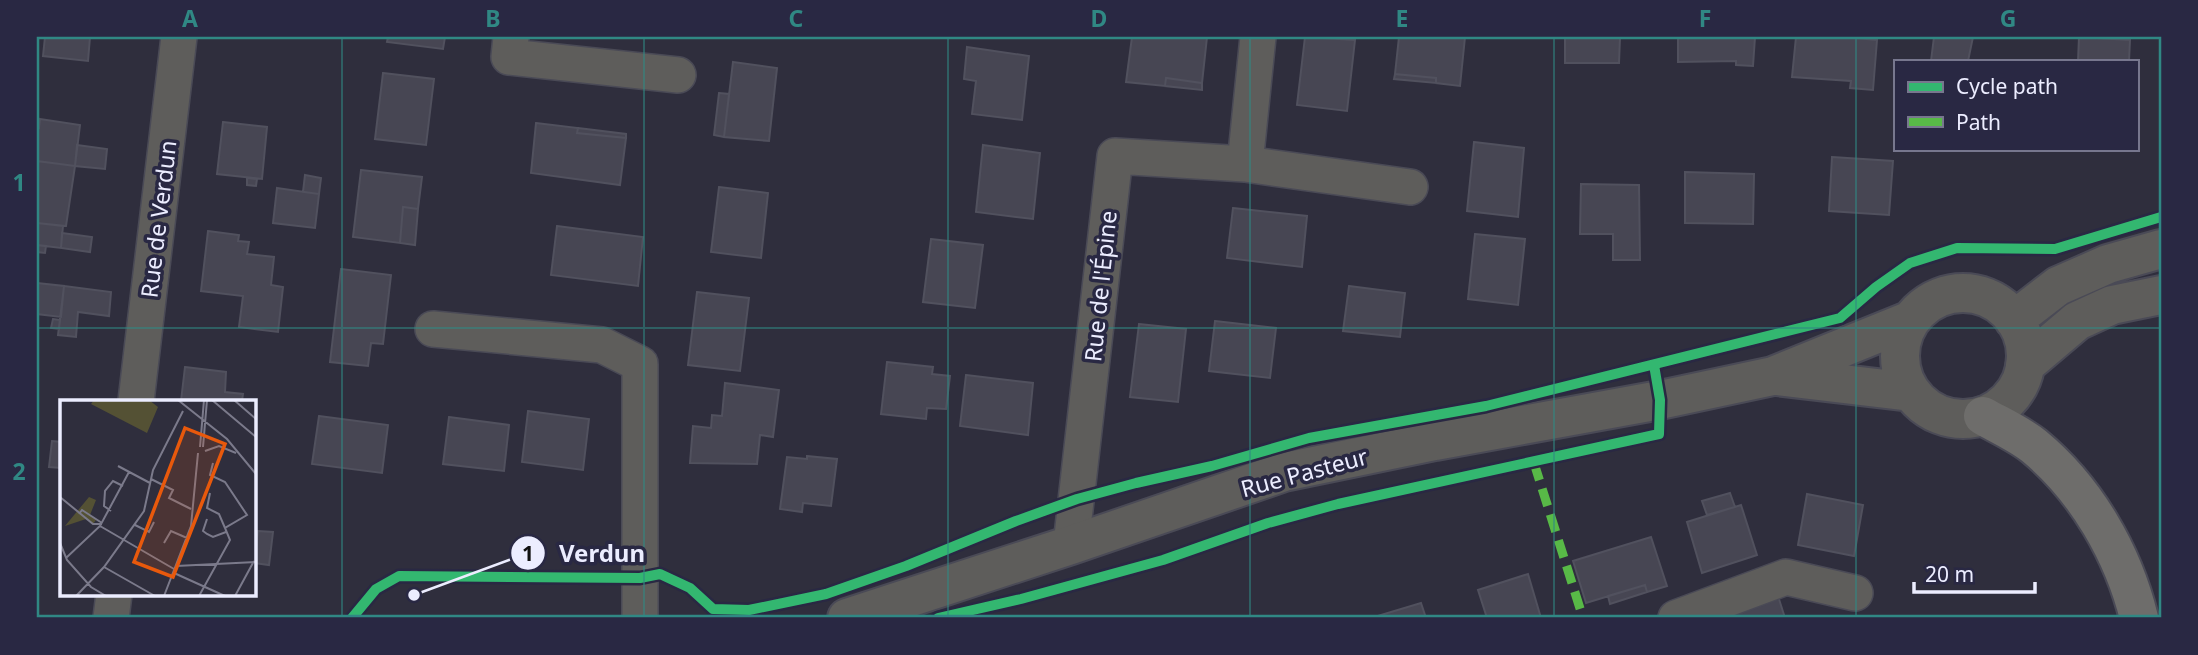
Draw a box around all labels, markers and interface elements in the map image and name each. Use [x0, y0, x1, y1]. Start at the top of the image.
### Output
text: A [182, 2, 198, 34]
text: B [485, 2, 501, 34]
text: C [789, 2, 804, 34]
text: D [1091, 2, 1107, 34]
text: E [1396, 2, 1408, 34]
text: F [1699, 2, 1711, 34]
text: G [2000, 2, 2016, 34]
legend [1894, 60, 2138, 150]
text: Cycle path [1956, 72, 2058, 100]
text: Path [1956, 108, 2001, 136]
street label: Rue de Verdun [132, 138, 184, 300]
text: 1 [12, 166, 26, 198]
street label: Rue de l'Épine [1076, 209, 1124, 363]
inset map [60, 400, 256, 596]
street label: Rue Pasteur [1237, 440, 1372, 504]
text: 2 [12, 455, 26, 487]
callout: Verdun [510, 531, 659, 576]
text: Verdun [559, 536, 645, 569]
text: 1 [522, 539, 534, 567]
scale bar [1914, 550, 2035, 594]
text: 20 m [1925, 560, 1974, 588]

